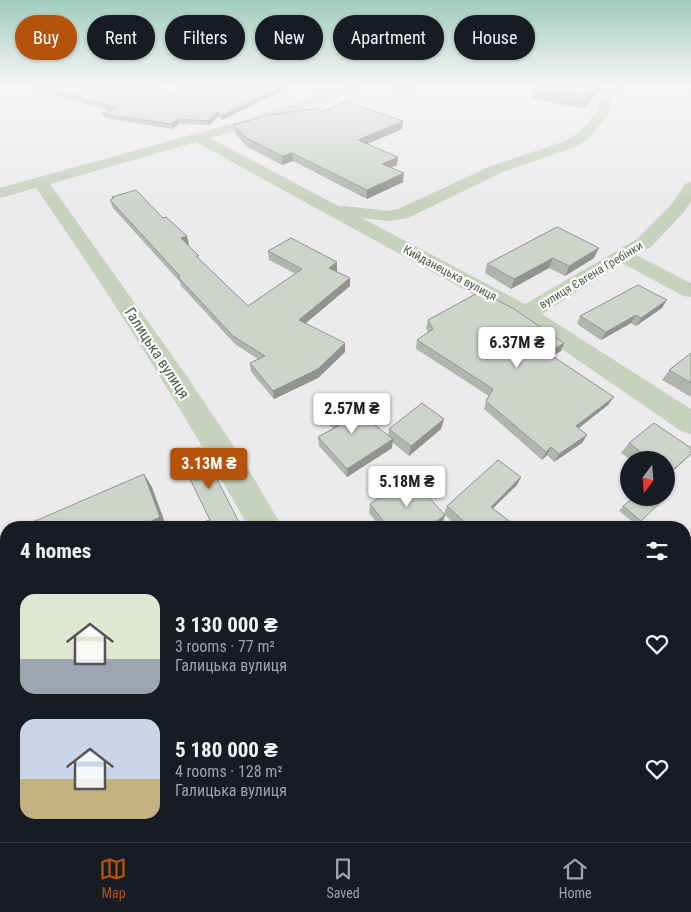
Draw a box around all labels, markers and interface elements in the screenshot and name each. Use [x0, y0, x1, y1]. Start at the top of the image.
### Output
chip: Buy [15, 15, 77, 60]
chip: Rent [87, 15, 155, 60]
chip: Filters [165, 15, 245, 60]
chip: New [255, 15, 323, 60]
chip: Apartment [333, 15, 444, 60]
chip: House [454, 15, 535, 60]
street label: вулиця Євгена Гребінки [537, 239, 645, 311]
street label: Кийданецька вулиця [401, 242, 499, 304]
street label: Галицька вулиця [121, 304, 193, 402]
pin: 6.37M ₴ [471, 326, 563, 369]
text: 6.37M ₴ [489, 333, 545, 352]
pin: 2.57M ₴ [306, 392, 398, 435]
text: 2.57M ₴ [324, 399, 380, 418]
pin: 3.13M ₴ [163, 448, 255, 490]
north arrow [620, 451, 675, 506]
map controls [620, 451, 675, 506]
text: 3.13M ₴ [181, 454, 237, 473]
pin: 5.18M ₴ [361, 466, 453, 508]
text: 5.18M ₴ [379, 472, 435, 491]
icon: filters [643, 537, 671, 565]
text: 4 homes [20, 539, 91, 563]
text: 3 130 000 ₴ [175, 613, 278, 637]
icon: home [60, 614, 120, 674]
icon: heart [643, 630, 671, 658]
text: 3 rooms · 77 m² [175, 637, 275, 656]
text: Галицька вулиця [175, 656, 287, 675]
text: 5 180 000 ₴ [175, 738, 278, 762]
icon: home [60, 739, 120, 799]
icon: heart [643, 755, 671, 783]
text: 4 rooms · 128 m² [175, 762, 283, 781]
text: Галицька вулиця [175, 781, 287, 800]
tab: Map [99, 855, 127, 901]
tab: Saved [326, 855, 360, 901]
tab: Home [559, 855, 592, 901]

